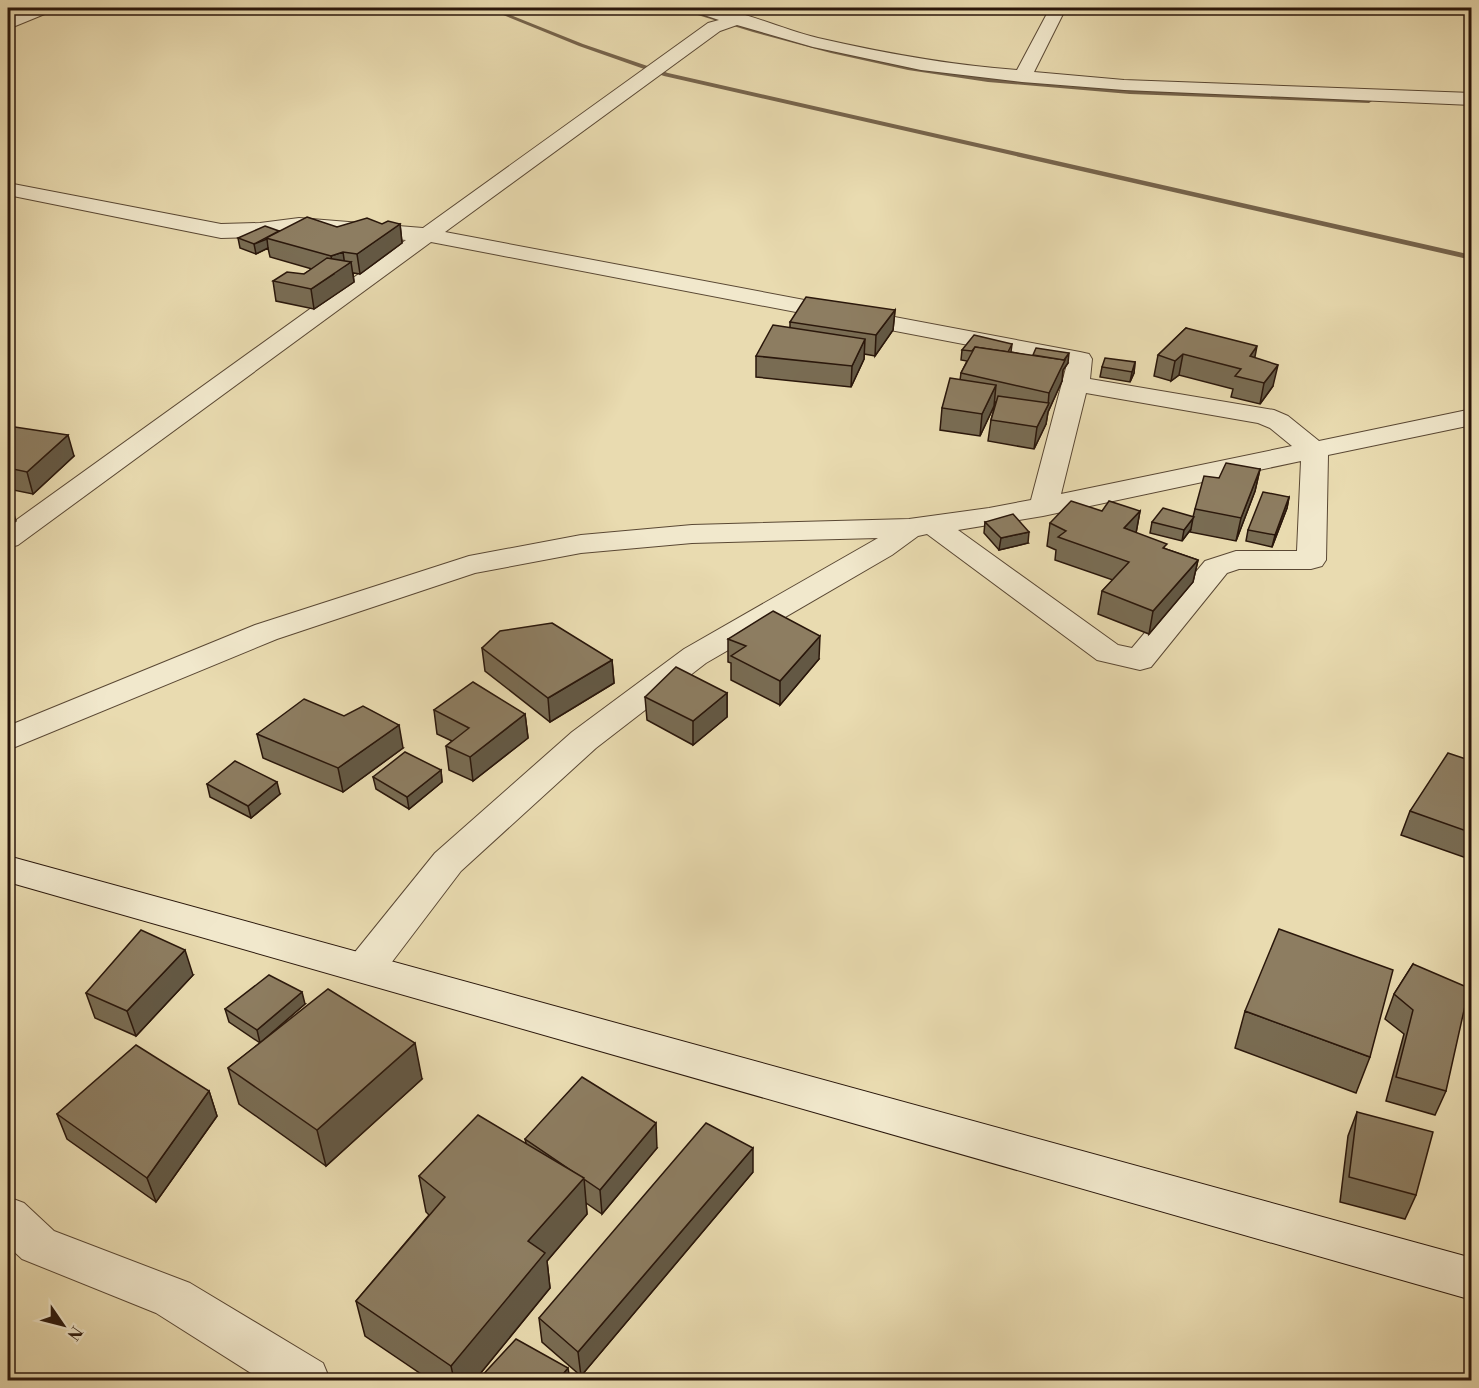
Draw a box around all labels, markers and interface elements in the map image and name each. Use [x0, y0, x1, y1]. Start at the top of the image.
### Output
north arrow [33, 1295, 93, 1355]
text: N [62, 1322, 86, 1344]

